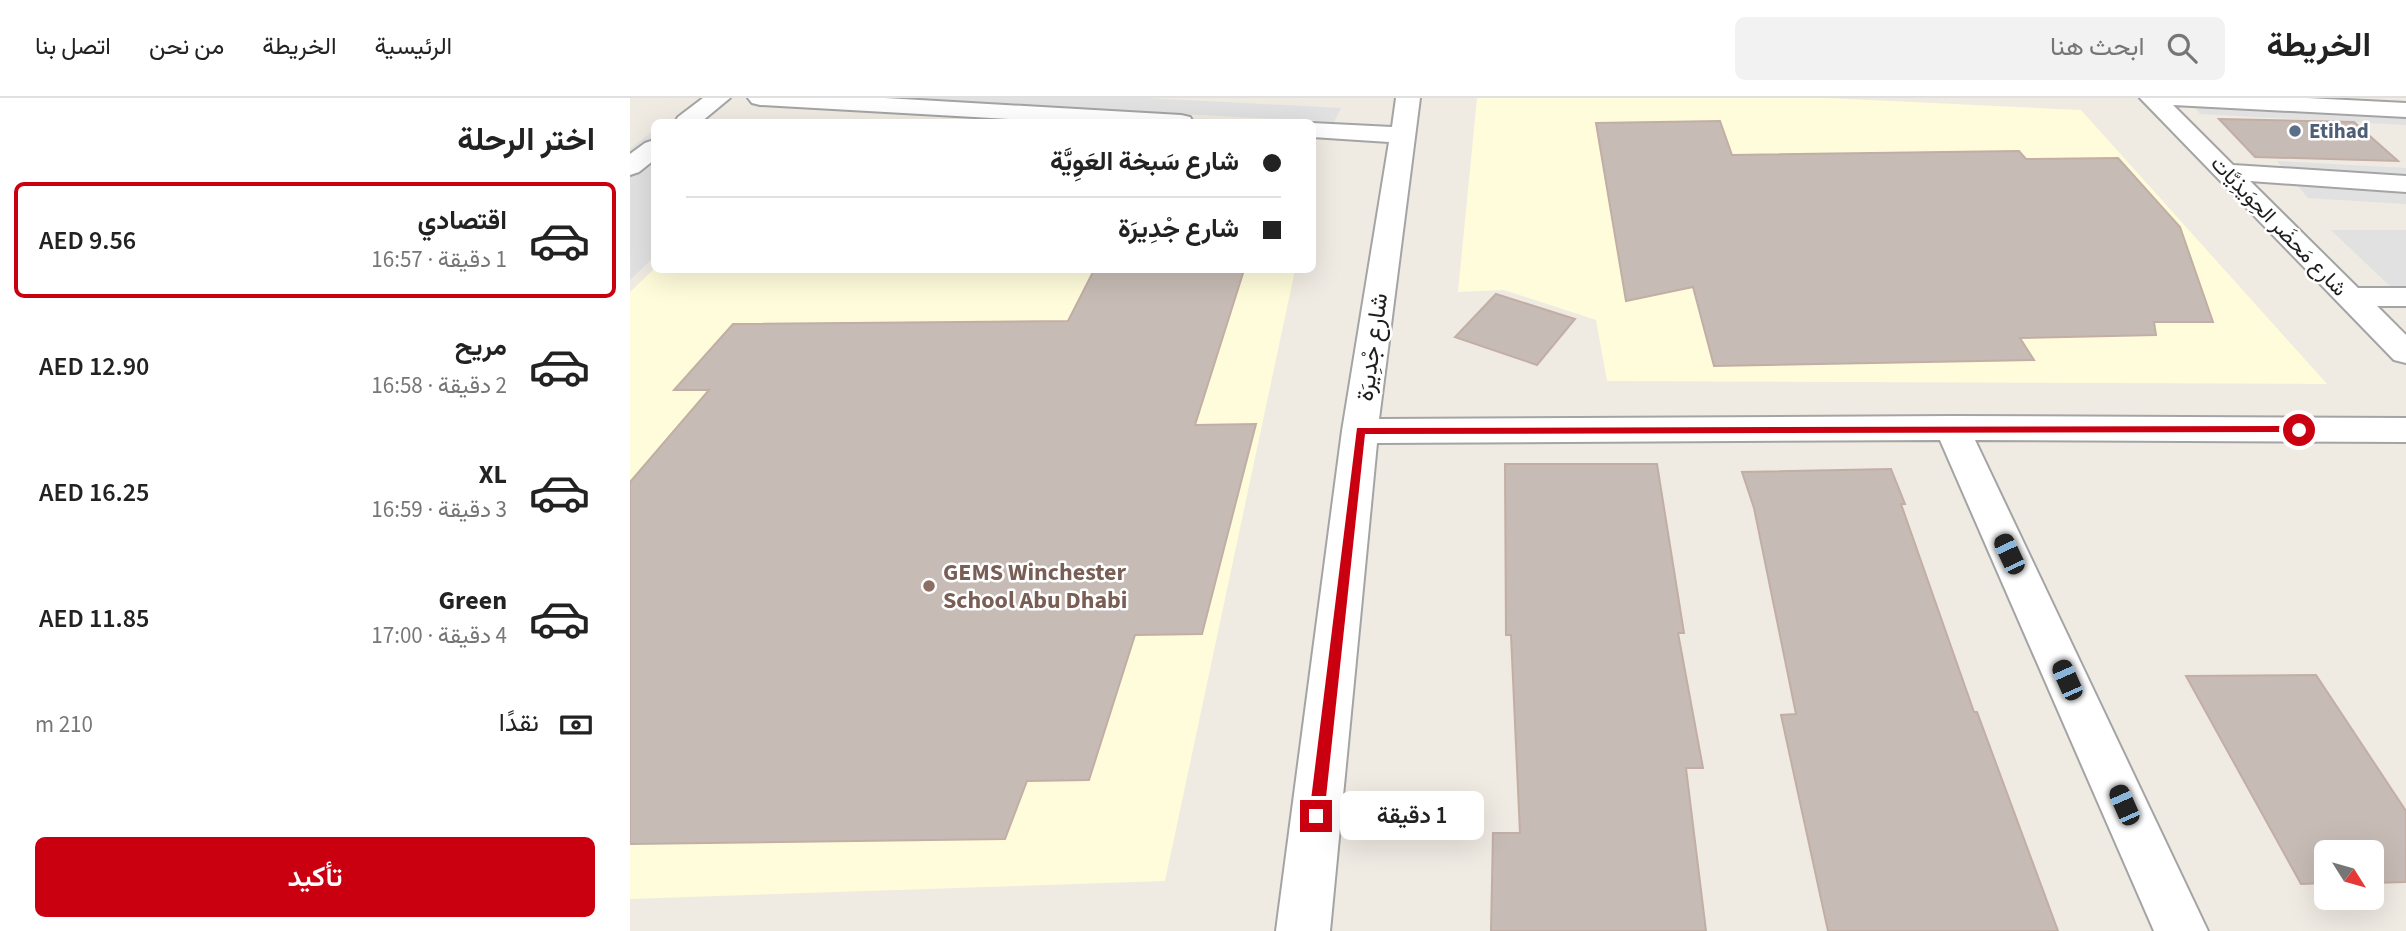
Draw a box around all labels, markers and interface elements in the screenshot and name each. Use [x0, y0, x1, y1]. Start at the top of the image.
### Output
search box [1735, 17, 2225, 80]
text: الخريطة [2267, 22, 2371, 69]
text: ابحث هنا [2050, 28, 2145, 65]
text: اتصل بنا [35, 29, 111, 64]
text: من نحن [149, 29, 224, 64]
text: الخريطة [262, 29, 337, 64]
text: الرئيسية [375, 29, 452, 64]
icon: search [2163, 29, 2201, 67]
place label: Etihad [2309, 116, 2369, 146]
text: اختر الرحلة [457, 117, 595, 163]
marker: Etihad [2287, 123, 2303, 139]
text: شارع سَبخة العَوِيَّة [1050, 143, 1239, 180]
street label: شارع مَحضَر الحِوَيذِيَّات [2204, 149, 2354, 303]
text: اقتصادي [418, 202, 507, 239]
icon: car [528, 209, 591, 272]
text: شارع جْدِيرَة [1118, 210, 1239, 247]
text: AED 9.56 [39, 222, 136, 259]
text: 1 دقيقة · 16:57 [371, 243, 507, 276]
street label: شارع جْدِيرَة [1348, 291, 1397, 403]
text: مريح [455, 328, 507, 365]
icon: car [528, 335, 591, 398]
text: AED 12.90 [39, 348, 149, 385]
text: 2 دقيقة · 16:58 [371, 369, 507, 402]
route start [2283, 414, 2315, 446]
text: XL [479, 456, 507, 493]
icon: car [528, 461, 591, 524]
text: AED 16.25 [39, 474, 149, 511]
text: 3 دقيقة · 16:59 [371, 493, 507, 526]
car [1991, 531, 2028, 577]
place label: GEMS Winchester School Abu Dhabi [943, 555, 1128, 618]
marker: GEMS Winchester School Abu Dhabi [921, 578, 937, 594]
text: Green [439, 582, 507, 619]
icon: car [528, 587, 591, 650]
text: AED 11.85 [39, 600, 149, 637]
text: 4 دقيقة · 17:00 [371, 619, 507, 652]
car [2049, 657, 2086, 703]
text: نقدًا [499, 704, 539, 741]
icon: cash [557, 706, 595, 744]
text: 210 m [35, 708, 93, 741]
car [2106, 782, 2143, 828]
callout: 1 دقيقة [1340, 792, 1484, 840]
text: 1 دقيقة [1377, 799, 1447, 832]
route end [1300, 800, 1332, 832]
button: تأكيد [35, 837, 595, 917]
north arrow [2314, 840, 2384, 910]
map controls [2314, 840, 2384, 910]

